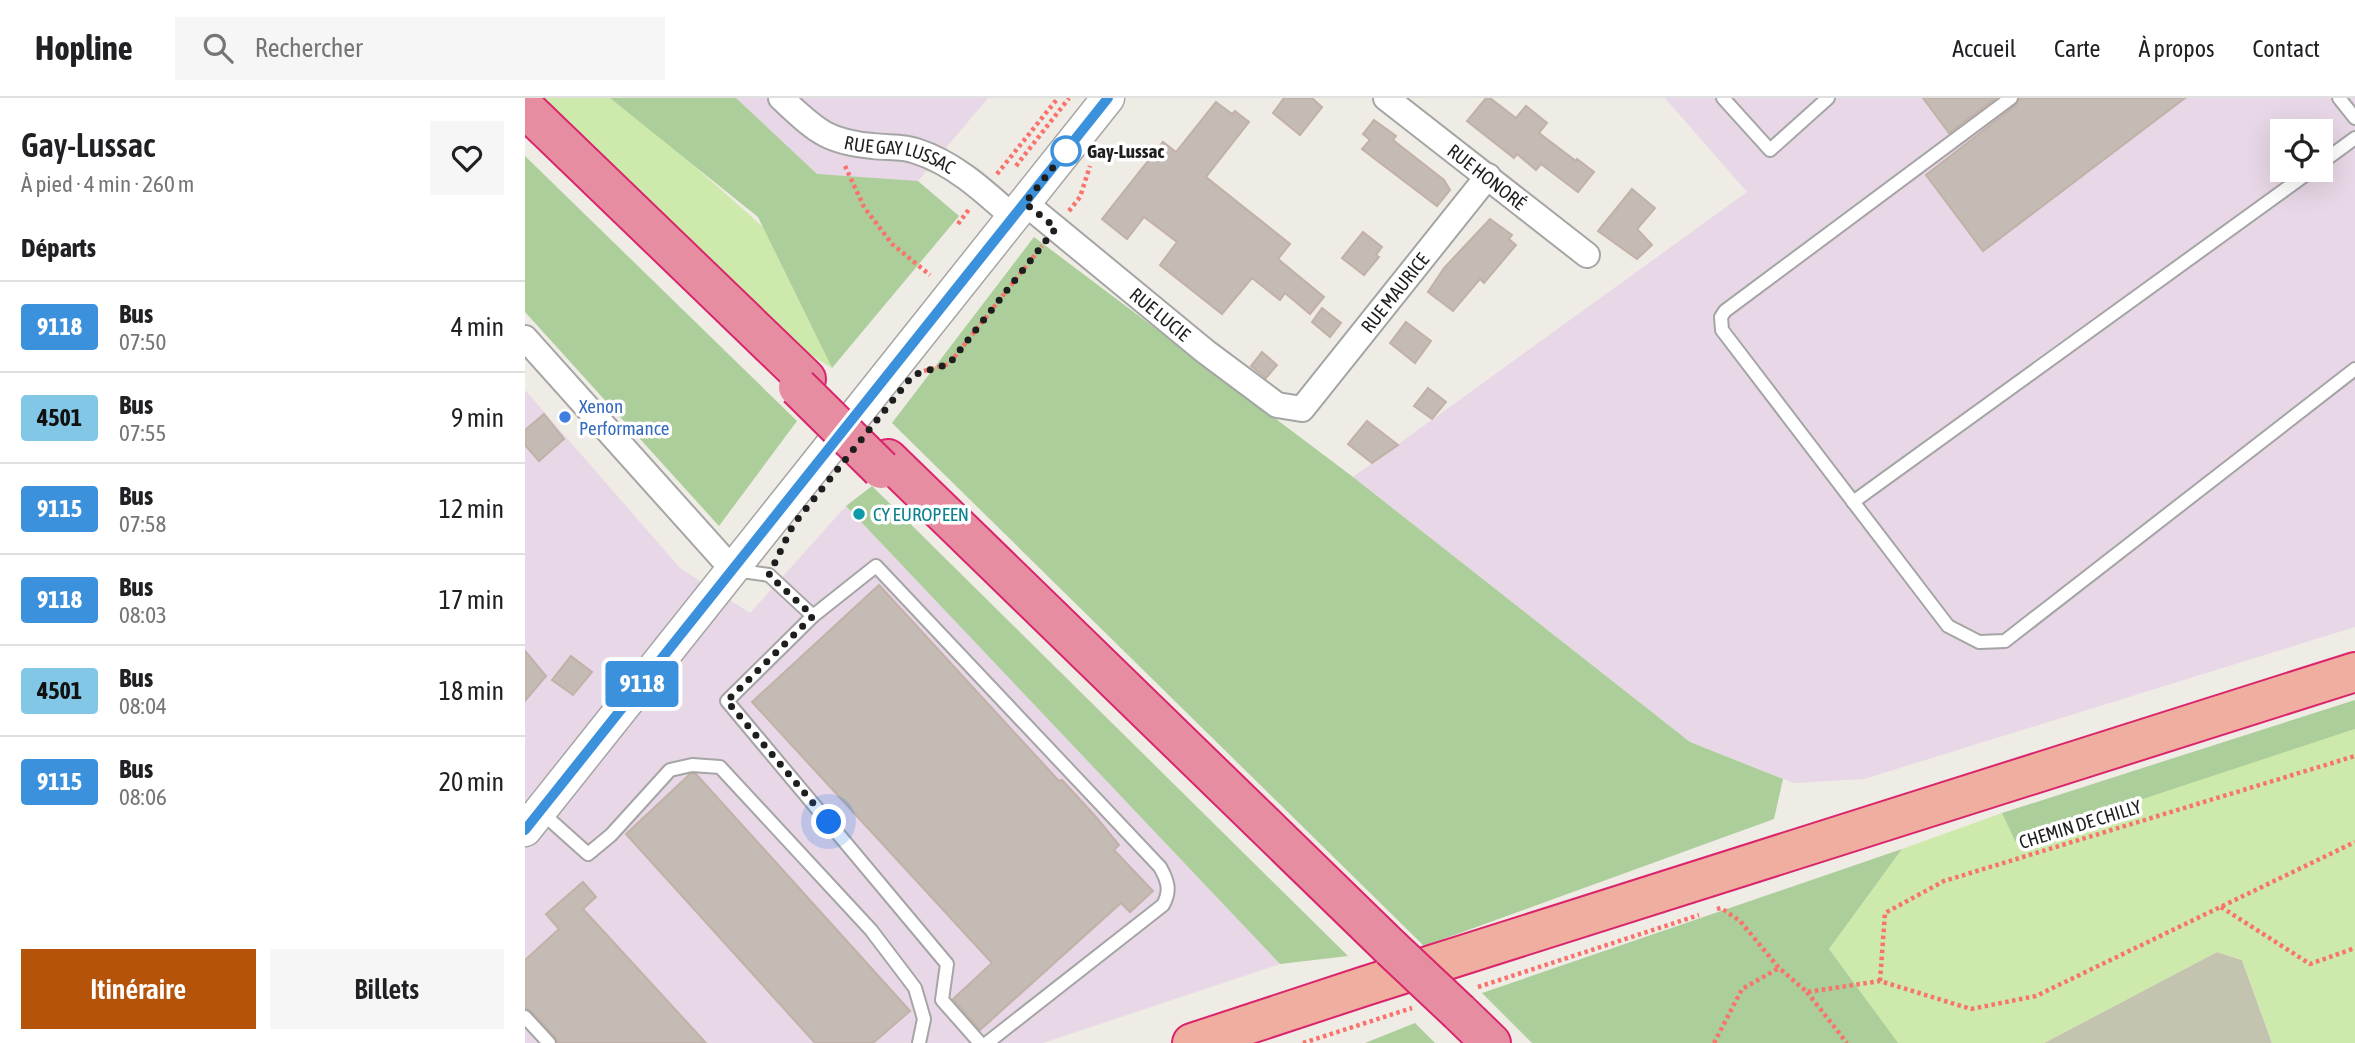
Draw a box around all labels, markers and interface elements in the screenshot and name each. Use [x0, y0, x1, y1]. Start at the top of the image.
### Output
search box [175, 17, 665, 80]
text: Hopline [35, 29, 133, 67]
icon: search [199, 29, 237, 67]
text: Rechercher [255, 33, 363, 63]
text: Accueil [1952, 35, 2016, 62]
text: Carte [2054, 35, 2100, 62]
text: À propos [2138, 35, 2214, 62]
text: Contact [2252, 35, 2320, 62]
map controls [2270, 119, 2333, 182]
button: locate [2270, 119, 2333, 182]
button: heart [430, 121, 504, 195]
text: Gay-Lussac [21, 126, 155, 164]
street label: RUE GAY LUSSAC [842, 131, 959, 178]
marker: Gay-Lussac [1051, 136, 1081, 166]
street label: RUE HONORÉ [1443, 139, 1531, 214]
place label: Gay-Lussac [1087, 140, 1164, 162]
text: À pied · 4 min · 260 m [21, 171, 194, 197]
text: Départs [21, 233, 96, 263]
street label: RUE MAURICE [1356, 249, 1433, 337]
street label: RUE LUCIE [1125, 283, 1195, 345]
text: Bus [119, 299, 153, 329]
text: 4 min [451, 312, 504, 342]
text: 9118 [37, 313, 82, 340]
text: 07:50 [119, 329, 166, 355]
text: Bus [119, 390, 153, 420]
place label: Xenon Performance [579, 395, 669, 439]
text: 9 min [451, 403, 504, 433]
text: 4501 [37, 404, 82, 431]
marker: Xenon Performance [557, 409, 573, 425]
text: 07:55 [119, 420, 166, 446]
text: Bus [119, 481, 153, 511]
text: 12 min [439, 494, 504, 524]
text: 9115 [37, 495, 82, 522]
place label: CY EUROPEEN [873, 503, 969, 525]
marker: CY EUROPEEN [851, 506, 867, 522]
text: 07:58 [119, 511, 166, 537]
text: Bus [119, 572, 153, 602]
text: 17 min [439, 585, 504, 615]
text: 9118 [37, 586, 82, 613]
text: 08:03 [119, 602, 167, 628]
line badge: 9118 [593, 661, 691, 707]
text: Bus [119, 663, 153, 693]
text: 9118 [619, 670, 665, 697]
text: 18 min [439, 676, 504, 706]
text: 4501 [37, 677, 82, 704]
text: 08:04 [119, 693, 167, 719]
text: Bus [119, 754, 153, 784]
text: 20 min [439, 767, 504, 797]
text: 9115 [37, 768, 82, 795]
text: 08:06 [119, 784, 167, 810]
street label: CHEMIN DE CHILLY [2016, 795, 2144, 853]
your location [811, 804, 846, 839]
button: Itinéraire [21, 949, 256, 1029]
button: Billets [270, 949, 504, 1029]

